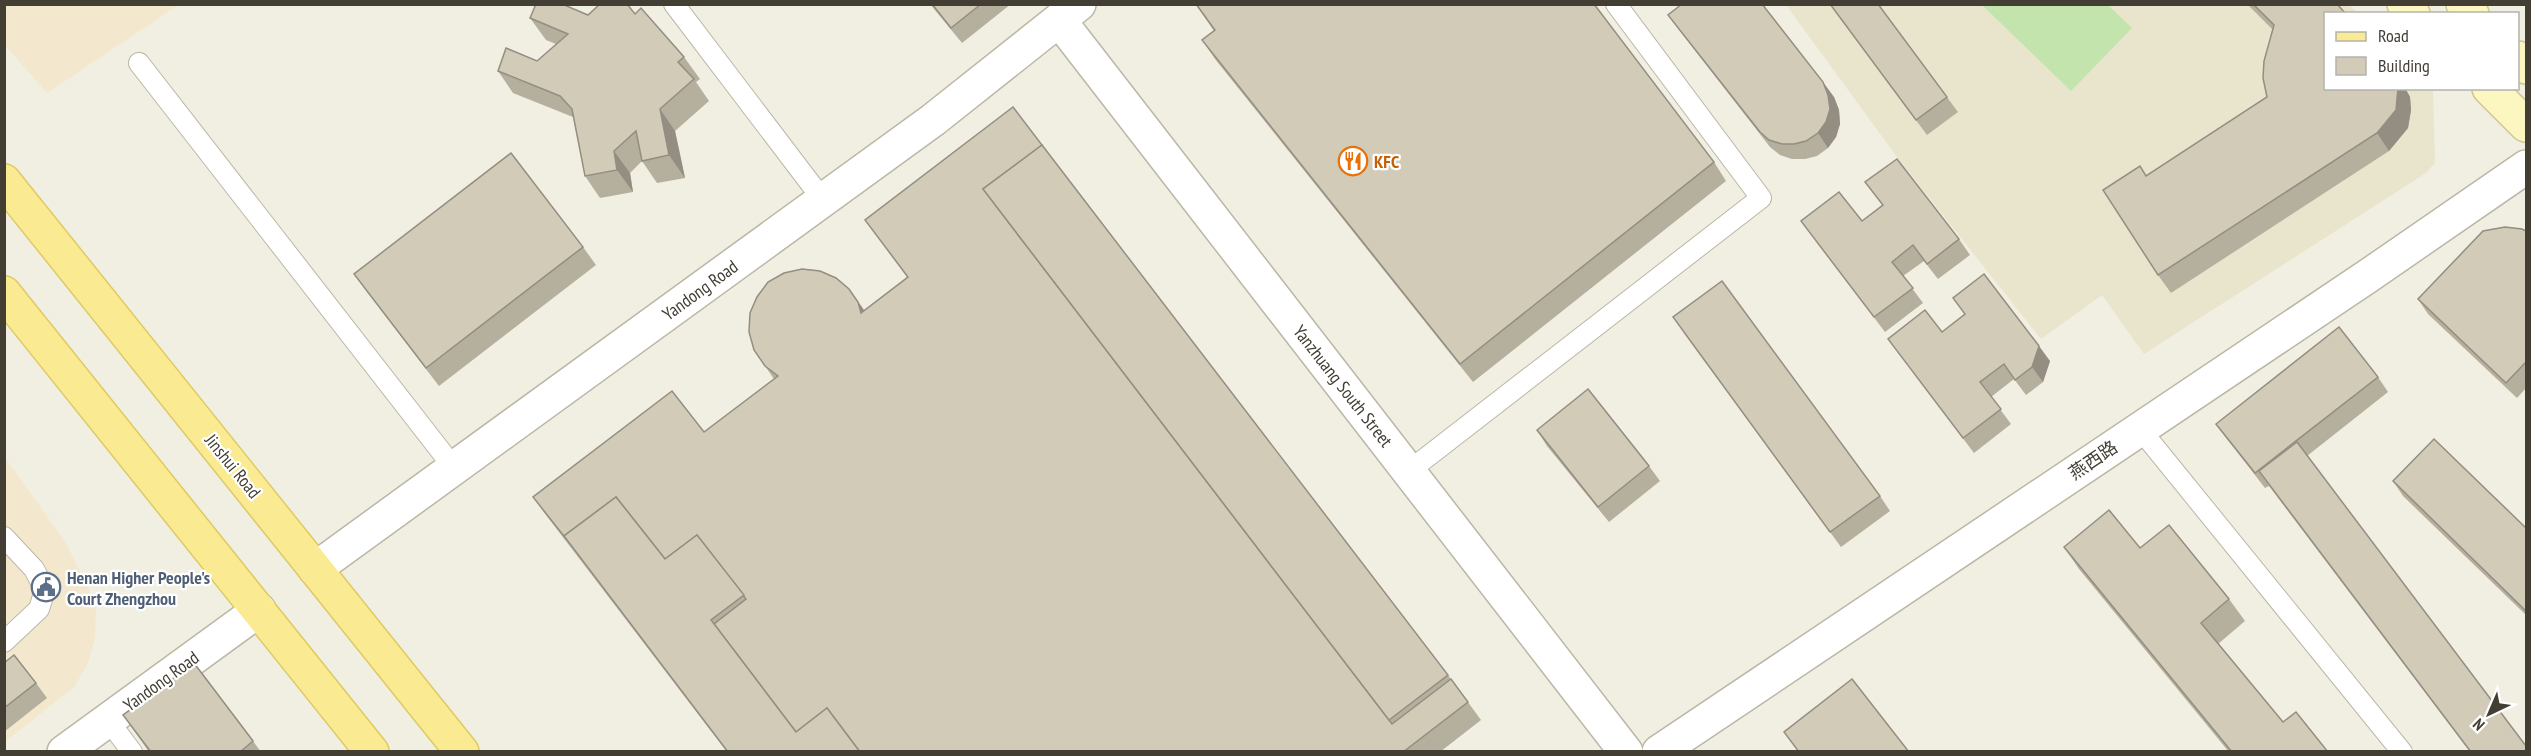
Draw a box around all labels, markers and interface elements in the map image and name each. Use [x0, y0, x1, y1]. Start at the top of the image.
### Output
legend [2324, 12, 2519, 90]
text: Road [2378, 24, 2409, 47]
text: Building [2378, 54, 2430, 77]
restaurant icon: KFC [1337, 145, 1369, 177]
place label: KFC [1374, 150, 1399, 173]
street label: Yandong Road [658, 255, 742, 325]
street label: Yanzhuang South Street [1288, 320, 1398, 452]
street label: Jinshui Road [199, 428, 266, 503]
street label: 燕西路 [2064, 435, 2122, 485]
place label: Henan Higher People's Court Zhengzhou [67, 566, 210, 610]
public building icon: Henan Higher People's Court Zhengzhou [30, 571, 62, 603]
street label: Yandong Road [119, 646, 203, 716]
north arrow [2459, 684, 2519, 744]
text: N [2469, 715, 2489, 735]

